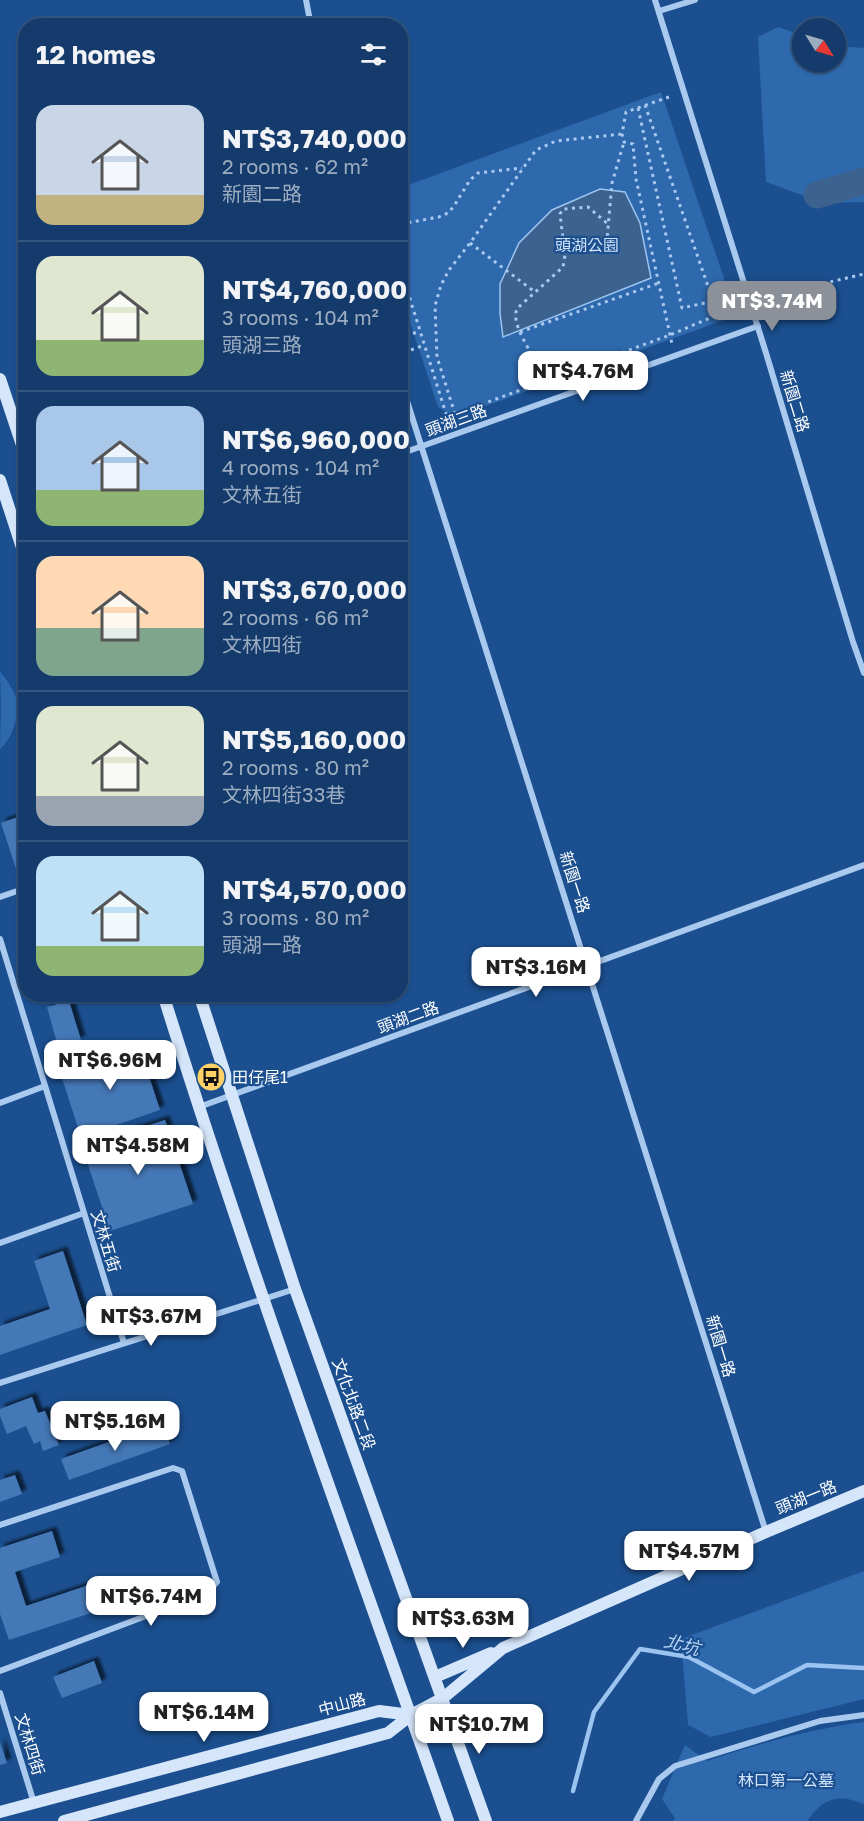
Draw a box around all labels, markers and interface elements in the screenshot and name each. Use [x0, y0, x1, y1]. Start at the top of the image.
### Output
north arrow [792, 18, 846, 72]
map controls [792, 18, 846, 72]
icon: filters [357, 38, 390, 71]
text: 12 homes [36, 39, 156, 70]
text: NT$3,740,000 [222, 123, 407, 154]
icon: home [84, 129, 156, 201]
text: 2 rooms · 62 m² [222, 154, 368, 178]
text: 新園二路 [222, 181, 302, 205]
park label: 頭湖公園 [555, 235, 619, 255]
text: NT$4,760,000 [222, 274, 407, 305]
icon: home [84, 280, 156, 352]
pin: NT$3.74M [710, 281, 834, 332]
text: NT$3.74M [721, 288, 823, 312]
text: 3 rooms · 104 m² [222, 305, 379, 329]
text: 頭湖三路 [222, 332, 302, 356]
pin: NT$4.76M [521, 351, 645, 402]
text: NT$4.76M [532, 358, 634, 382]
street label: 新園二路 [776, 367, 814, 435]
street label: 頭湖三路 [423, 400, 489, 440]
text: NT$6,960,000 [222, 424, 410, 455]
icon: home [84, 430, 156, 502]
text: 4 rooms · 104 m² [222, 455, 379, 479]
text: 文林五街 [222, 482, 302, 506]
text: NT$3,670,000 [222, 574, 407, 605]
icon: home [84, 580, 156, 652]
text: 2 rooms · 66 m² [222, 605, 369, 629]
text: 文林四街 [222, 632, 302, 656]
text: NT$5,160,000 [222, 724, 406, 755]
icon: home [84, 730, 156, 802]
text: 2 rooms · 80 m² [222, 755, 369, 779]
text: 文林四街33巷 [222, 782, 345, 806]
street label: 新園一路 [556, 848, 594, 916]
text: NT$4,570,000 [222, 874, 407, 905]
icon: home [84, 880, 156, 952]
text: 3 rooms · 80 m² [222, 905, 369, 929]
text: 頭湖一路 [222, 932, 302, 956]
pin: NT$3.16M [474, 947, 598, 998]
text: NT$3.16M [486, 954, 587, 978]
street label: 頭湖二路 [375, 997, 441, 1037]
pin: NT$6.96M [48, 1040, 172, 1091]
text: NT$6.96M [58, 1047, 162, 1071]
bus stop icon: 田仔尾1 [195, 1061, 227, 1093]
place label: 田仔尾1 [232, 1067, 288, 1087]
pin: NT$4.58M [76, 1125, 200, 1176]
text: NT$4.58M [86, 1132, 190, 1156]
street label: 文林五街 [87, 1207, 125, 1275]
pin: NT$3.67M [89, 1296, 213, 1347]
text: NT$3.67M [100, 1303, 202, 1327]
street label: 新園一路 [702, 1312, 740, 1380]
street label: 文化北路二段 [328, 1355, 380, 1453]
pin: NT$5.16M [53, 1401, 177, 1452]
text: NT$5.16M [65, 1408, 166, 1432]
street label: 頭湖一路 [773, 1476, 839, 1518]
pin: NT$4.57M [627, 1531, 751, 1582]
text: NT$4.57M [638, 1538, 740, 1562]
pin: NT$6.74M [89, 1576, 213, 1627]
text: NT$6.74M [100, 1583, 202, 1607]
pin: NT$3.63M [401, 1598, 525, 1649]
text: NT$3.63M [412, 1605, 514, 1629]
water label: 北坑 [662, 1629, 705, 1660]
street label: 中山路 [316, 1688, 368, 1720]
pin: NT$6.14M [142, 1692, 266, 1743]
text: NT$6.14M [153, 1699, 255, 1723]
pin: NT$10.7M [417, 1704, 541, 1755]
street label: 文林四街 [11, 1710, 49, 1778]
text: NT$10.7M [429, 1711, 529, 1735]
park label: 林口第一公墓 [738, 1770, 834, 1790]

